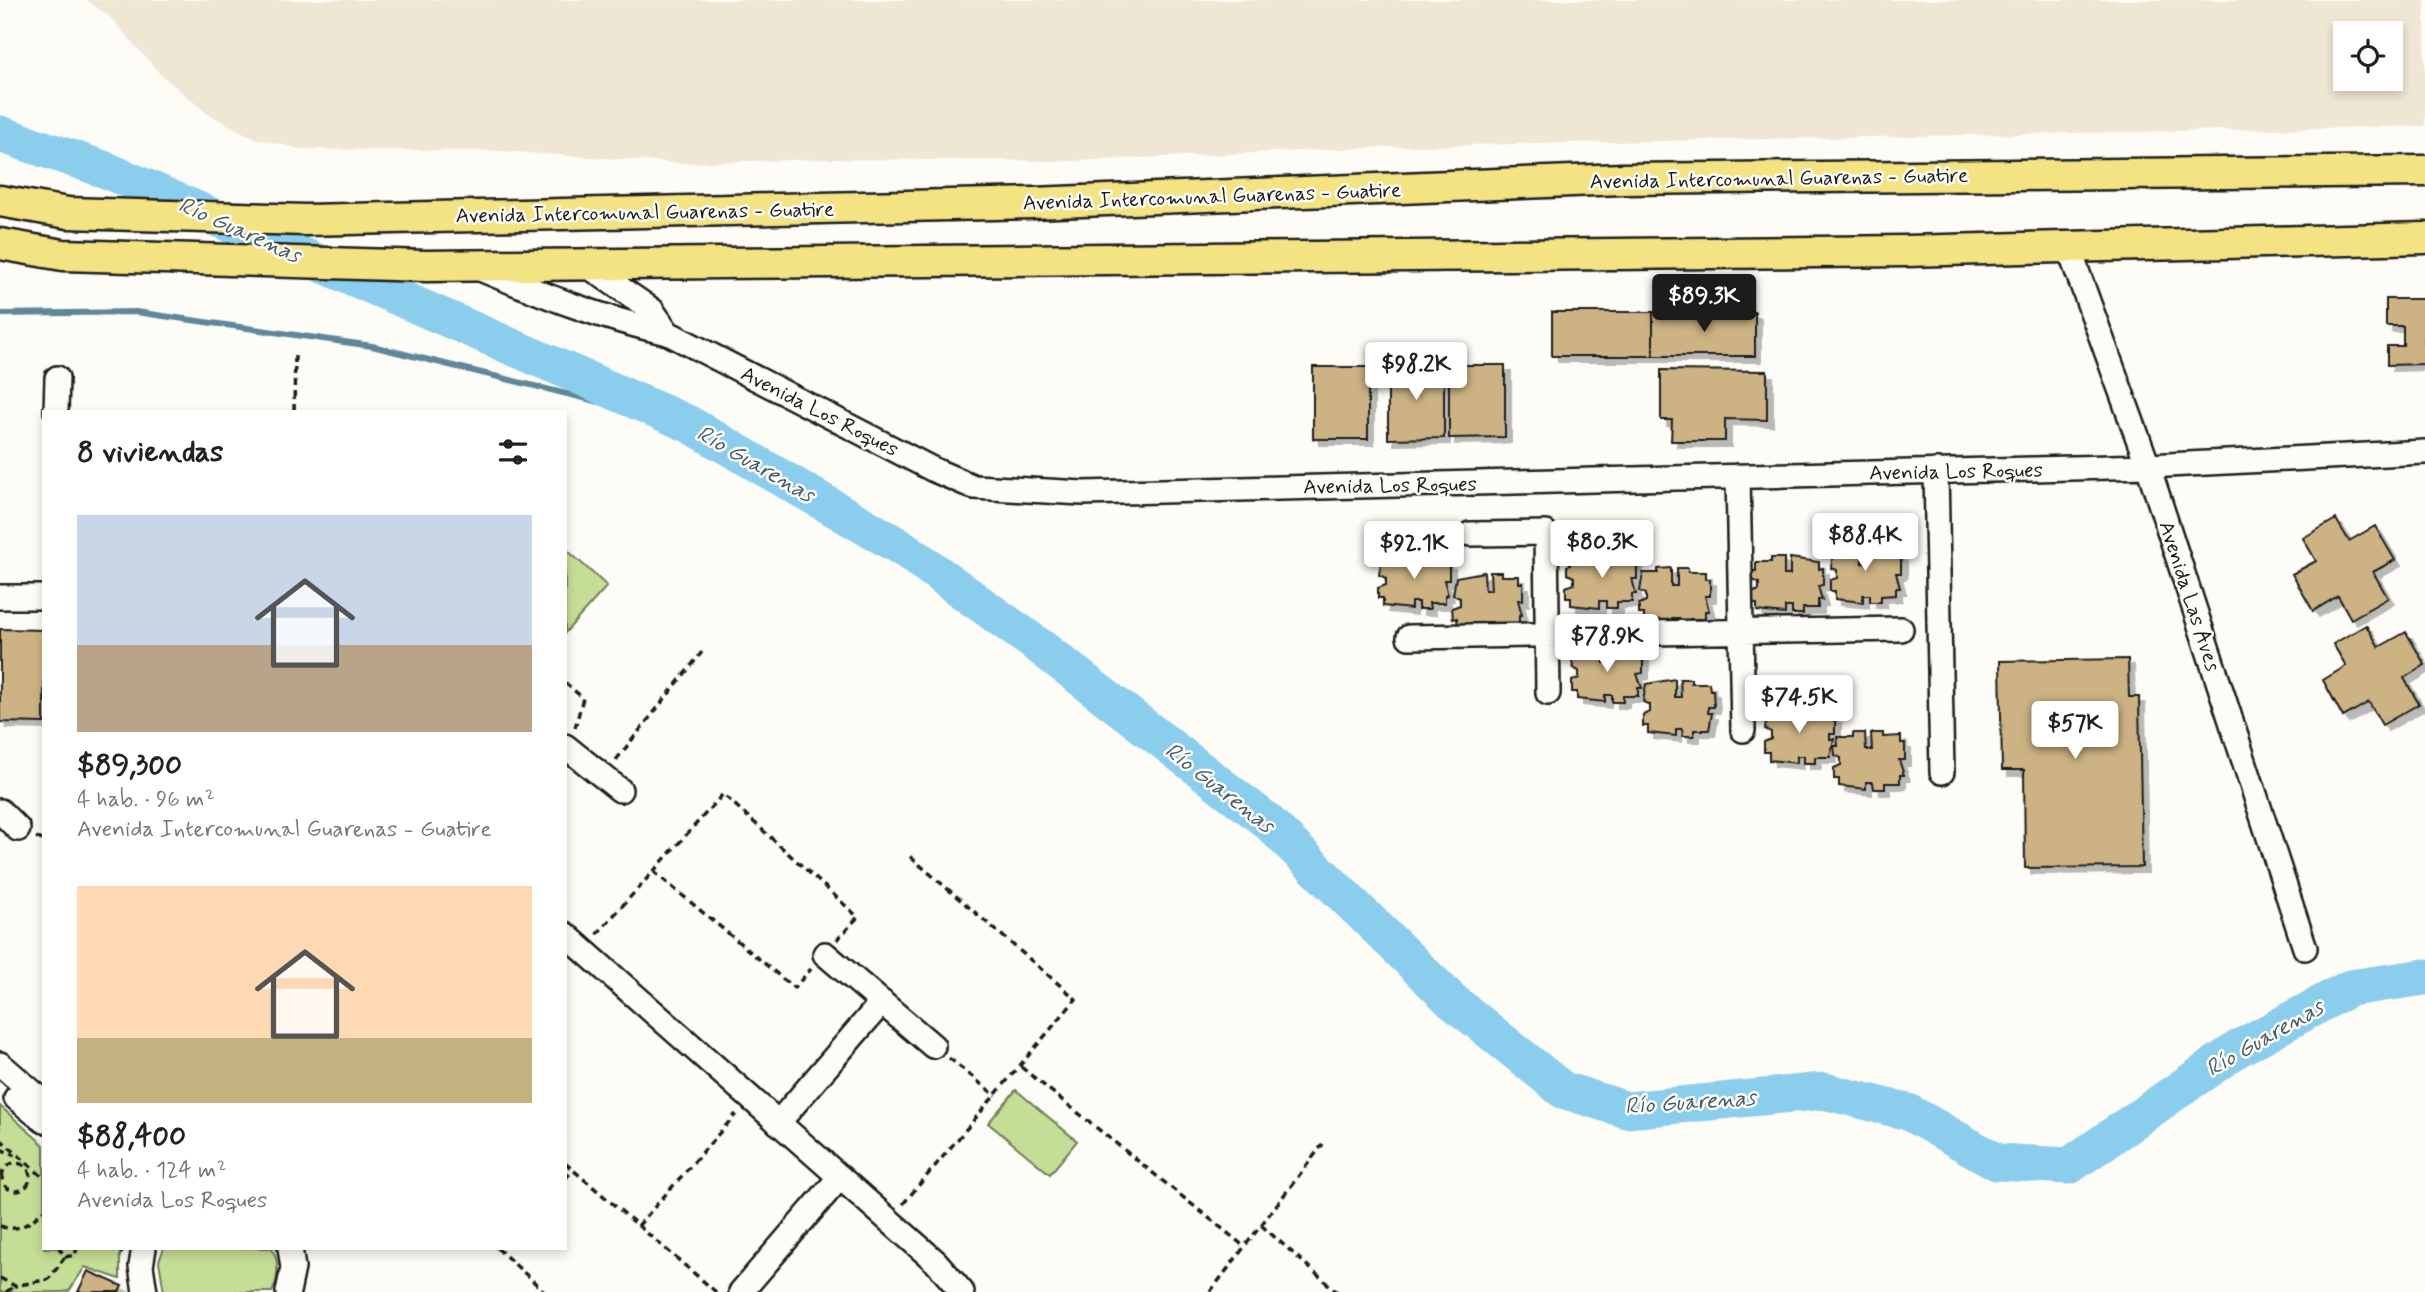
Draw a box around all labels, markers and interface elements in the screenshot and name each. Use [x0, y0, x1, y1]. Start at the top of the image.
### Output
map controls [2333, 21, 2403, 91]
button: locate [2333, 21, 2403, 91]
street label: Avenida Intercomunal Guarenas - Guatire [1590, 162, 1969, 196]
street label: Avenida Intercomunal Guarenas - Guatire [1022, 176, 1402, 218]
water label: Río Guarenas [173, 191, 307, 272]
street label: Avenida Intercomunal Guarenas - Guatire [456, 196, 835, 230]
pin: $89.3K [1647, 274, 1761, 334]
text: $89.3K [1668, 282, 1740, 312]
pin: $98.2K [1359, 342, 1473, 402]
text: $98.2K [1381, 350, 1451, 380]
street label: Avenida Los Roques [736, 360, 903, 464]
water label: Río Guarenas [691, 419, 821, 511]
text: 8 viviendas [77, 433, 224, 472]
icon: filters [494, 433, 532, 471]
street label: Avenida Los Roques [1869, 456, 2043, 488]
street label: Avenida Los Roques [1303, 470, 1477, 502]
pin: $88.4K [1808, 514, 1922, 573]
street label: Avenida Las Aves [2152, 518, 2227, 675]
pin: $80.3K [1545, 520, 1659, 580]
text: $88.4K [1828, 521, 1902, 551]
pin: $92.1K [1357, 522, 1471, 581]
text: $80.3K [1566, 528, 1638, 558]
text: $92.1K [1380, 529, 1448, 559]
icon: home [242, 560, 368, 686]
pin: $78.9K [1550, 614, 1664, 674]
text: $78.9K [1571, 622, 1643, 652]
pin: $74.5K [1742, 676, 1856, 735]
text: $74.5K [1761, 683, 1837, 713]
pin: $57K [2034, 702, 2116, 761]
text: $57K [2047, 709, 2103, 739]
water label: Río Guarenas [1158, 736, 1281, 842]
text: $89,300 [77, 746, 182, 785]
text: 4 hab. · 96 m² [77, 785, 215, 815]
text: Avenida Intercomunal Guarenas - Guatire [77, 815, 492, 845]
icon: home [242, 931, 368, 1057]
water label: Río Guarenas [2201, 992, 2331, 1084]
water label: Río Guarenas [1624, 1083, 1758, 1123]
text: $88,400 [77, 1117, 186, 1156]
text: 4 hab. · 124 m² [77, 1156, 227, 1186]
text: Avenida Los Roques [77, 1186, 267, 1216]

